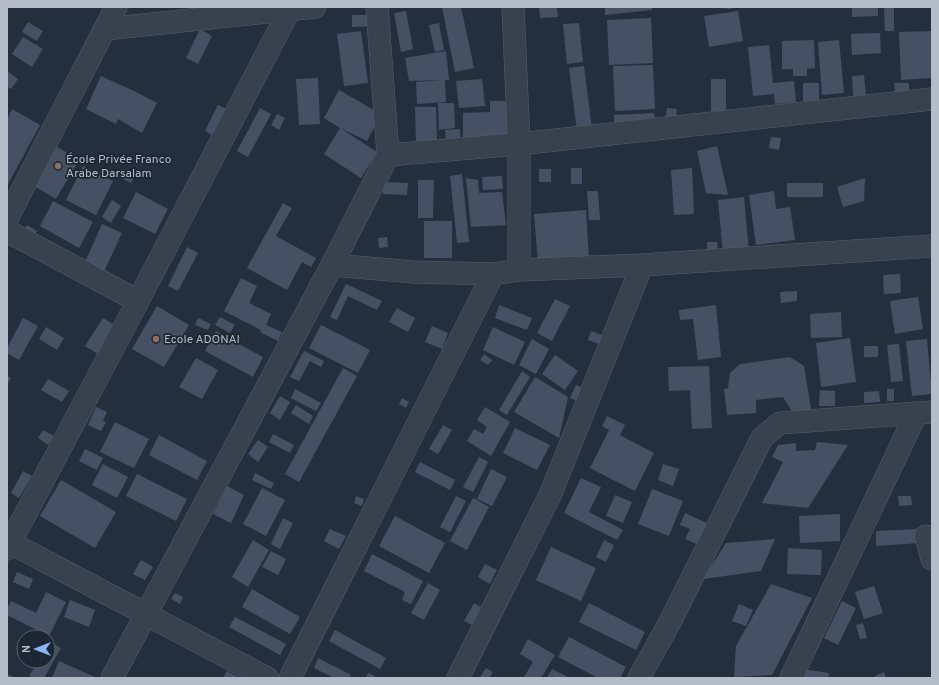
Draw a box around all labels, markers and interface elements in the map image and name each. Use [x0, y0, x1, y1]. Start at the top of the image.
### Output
place label: École Privée Franco Arabe Darsalam [66, 152, 172, 182]
marker: École Privée Franco Arabe Darsalam [53, 161, 63, 171]
place label: Ecole ADONAI [164, 332, 240, 348]
marker: Ecole ADONAI [151, 334, 161, 344]
north arrow [16, 629, 56, 669]
text: N [20, 645, 34, 653]

